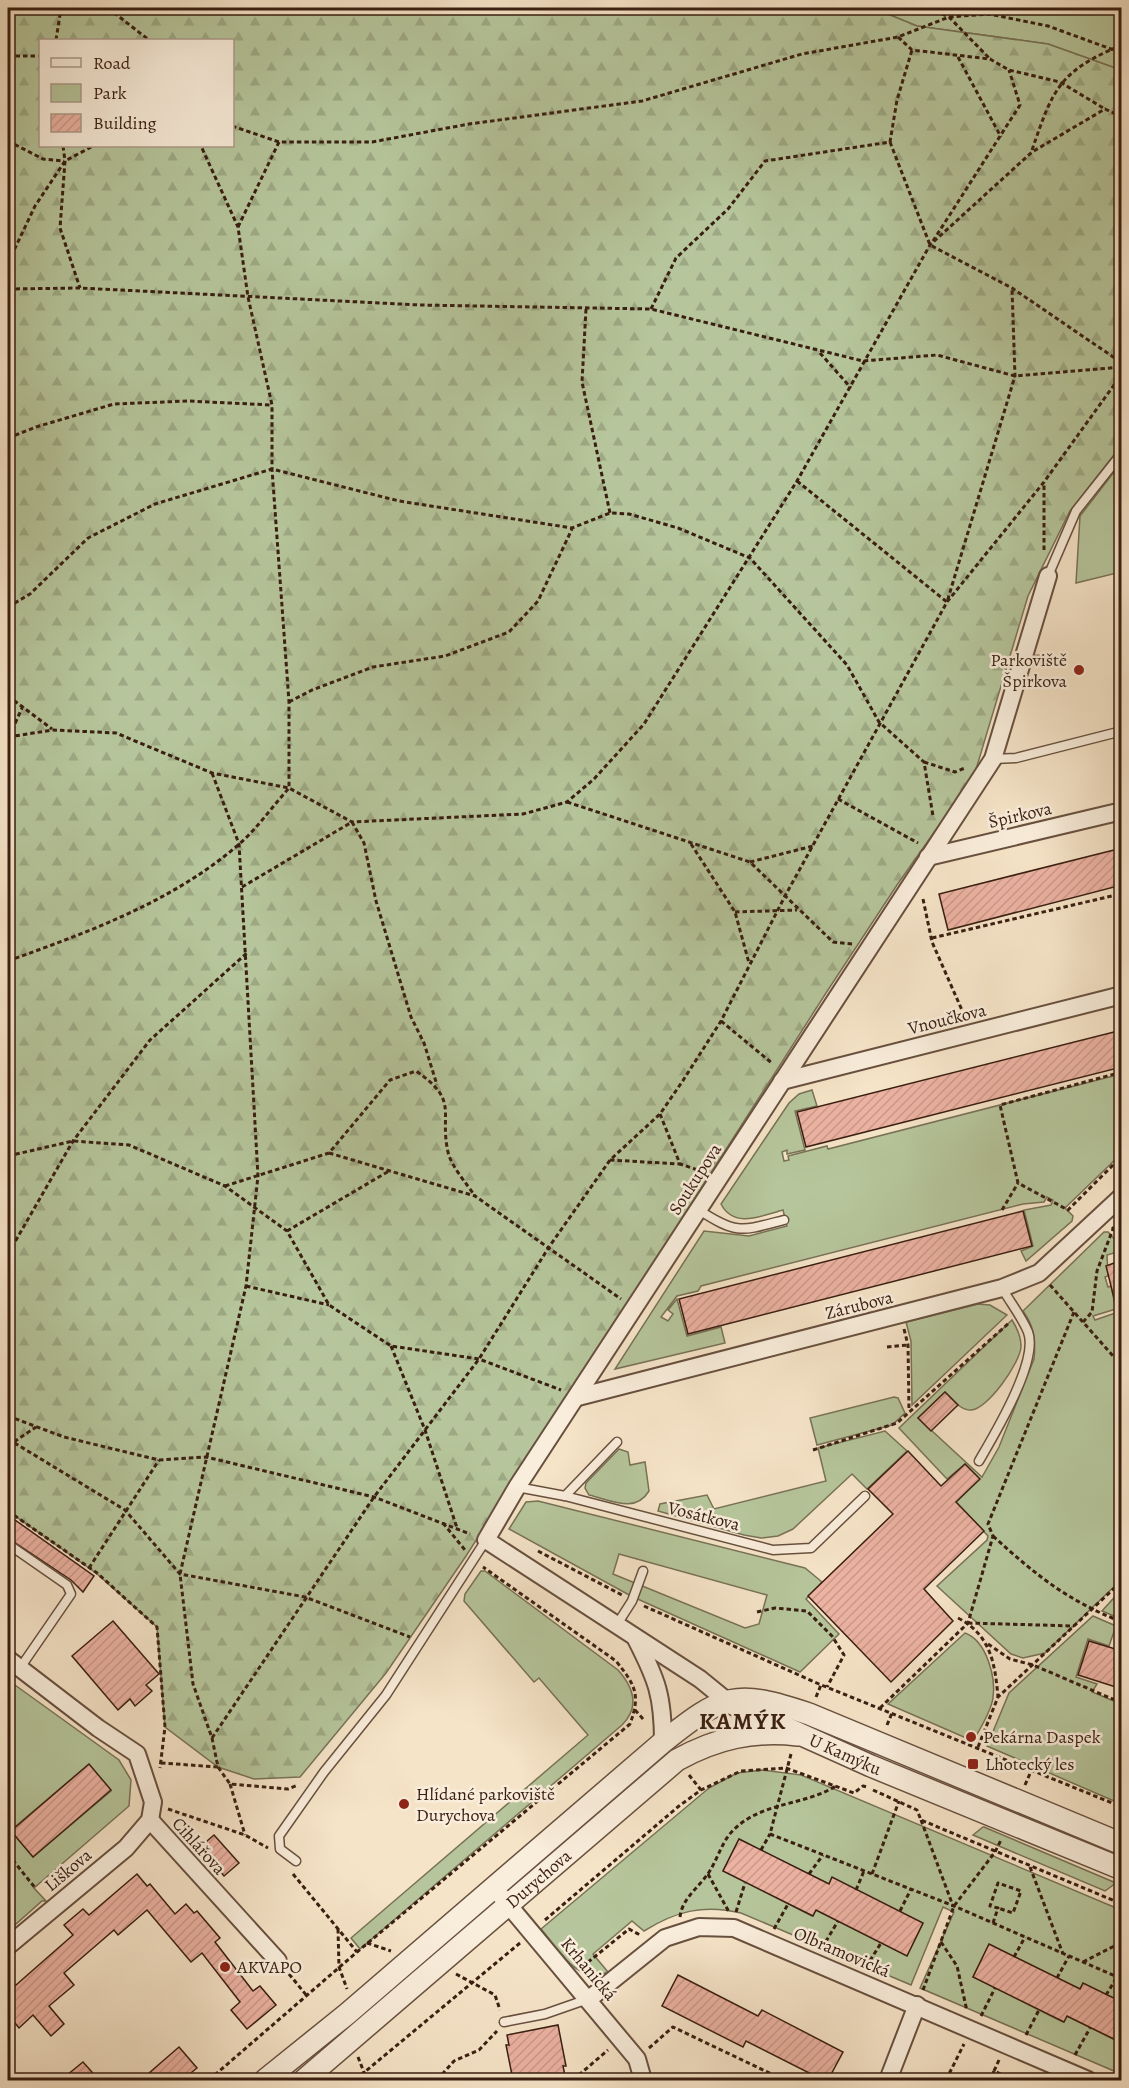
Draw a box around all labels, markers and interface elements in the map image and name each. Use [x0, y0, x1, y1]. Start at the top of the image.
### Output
legend [39, 39, 234, 147]
text: Road [93, 51, 131, 75]
text: Park [93, 81, 127, 105]
text: Building [93, 111, 157, 135]
place label: Parkoviště Špirkova [991, 648, 1068, 693]
marker: Parkoviště Špirkova [1072, 663, 1086, 677]
street label: Špirkova [986, 796, 1055, 834]
street label: Vnoučkova [904, 998, 989, 1041]
street label: Soukupova [663, 1138, 727, 1219]
street label: Zárubova [823, 1285, 896, 1325]
street label: Vosátkova [664, 1495, 743, 1537]
district label: KAMÝK [699, 1705, 787, 1737]
place label: Pekárna Daspek [983, 1725, 1101, 1749]
street label: U Kamýku [805, 1728, 885, 1781]
marker: Pekárna Daspek [964, 1730, 978, 1744]
place label: Lhotecký les [985, 1752, 1075, 1776]
marker: Lhotecký les [966, 1757, 980, 1771]
place label: Hlídané parkoviště Durychova [416, 1782, 555, 1827]
marker: Hlídané parkoviště Durychova [397, 1797, 411, 1811]
street label: Cihlářova [167, 1812, 232, 1880]
street label: Liškova [39, 1843, 97, 1897]
street label: Durychova [501, 1843, 577, 1914]
street label: Olbramovická [790, 1921, 894, 1983]
street label: Krhanická [555, 1932, 623, 2006]
place label: AKVAPO [236, 1955, 302, 1979]
marker: AKVAPO [218, 1960, 232, 1974]

